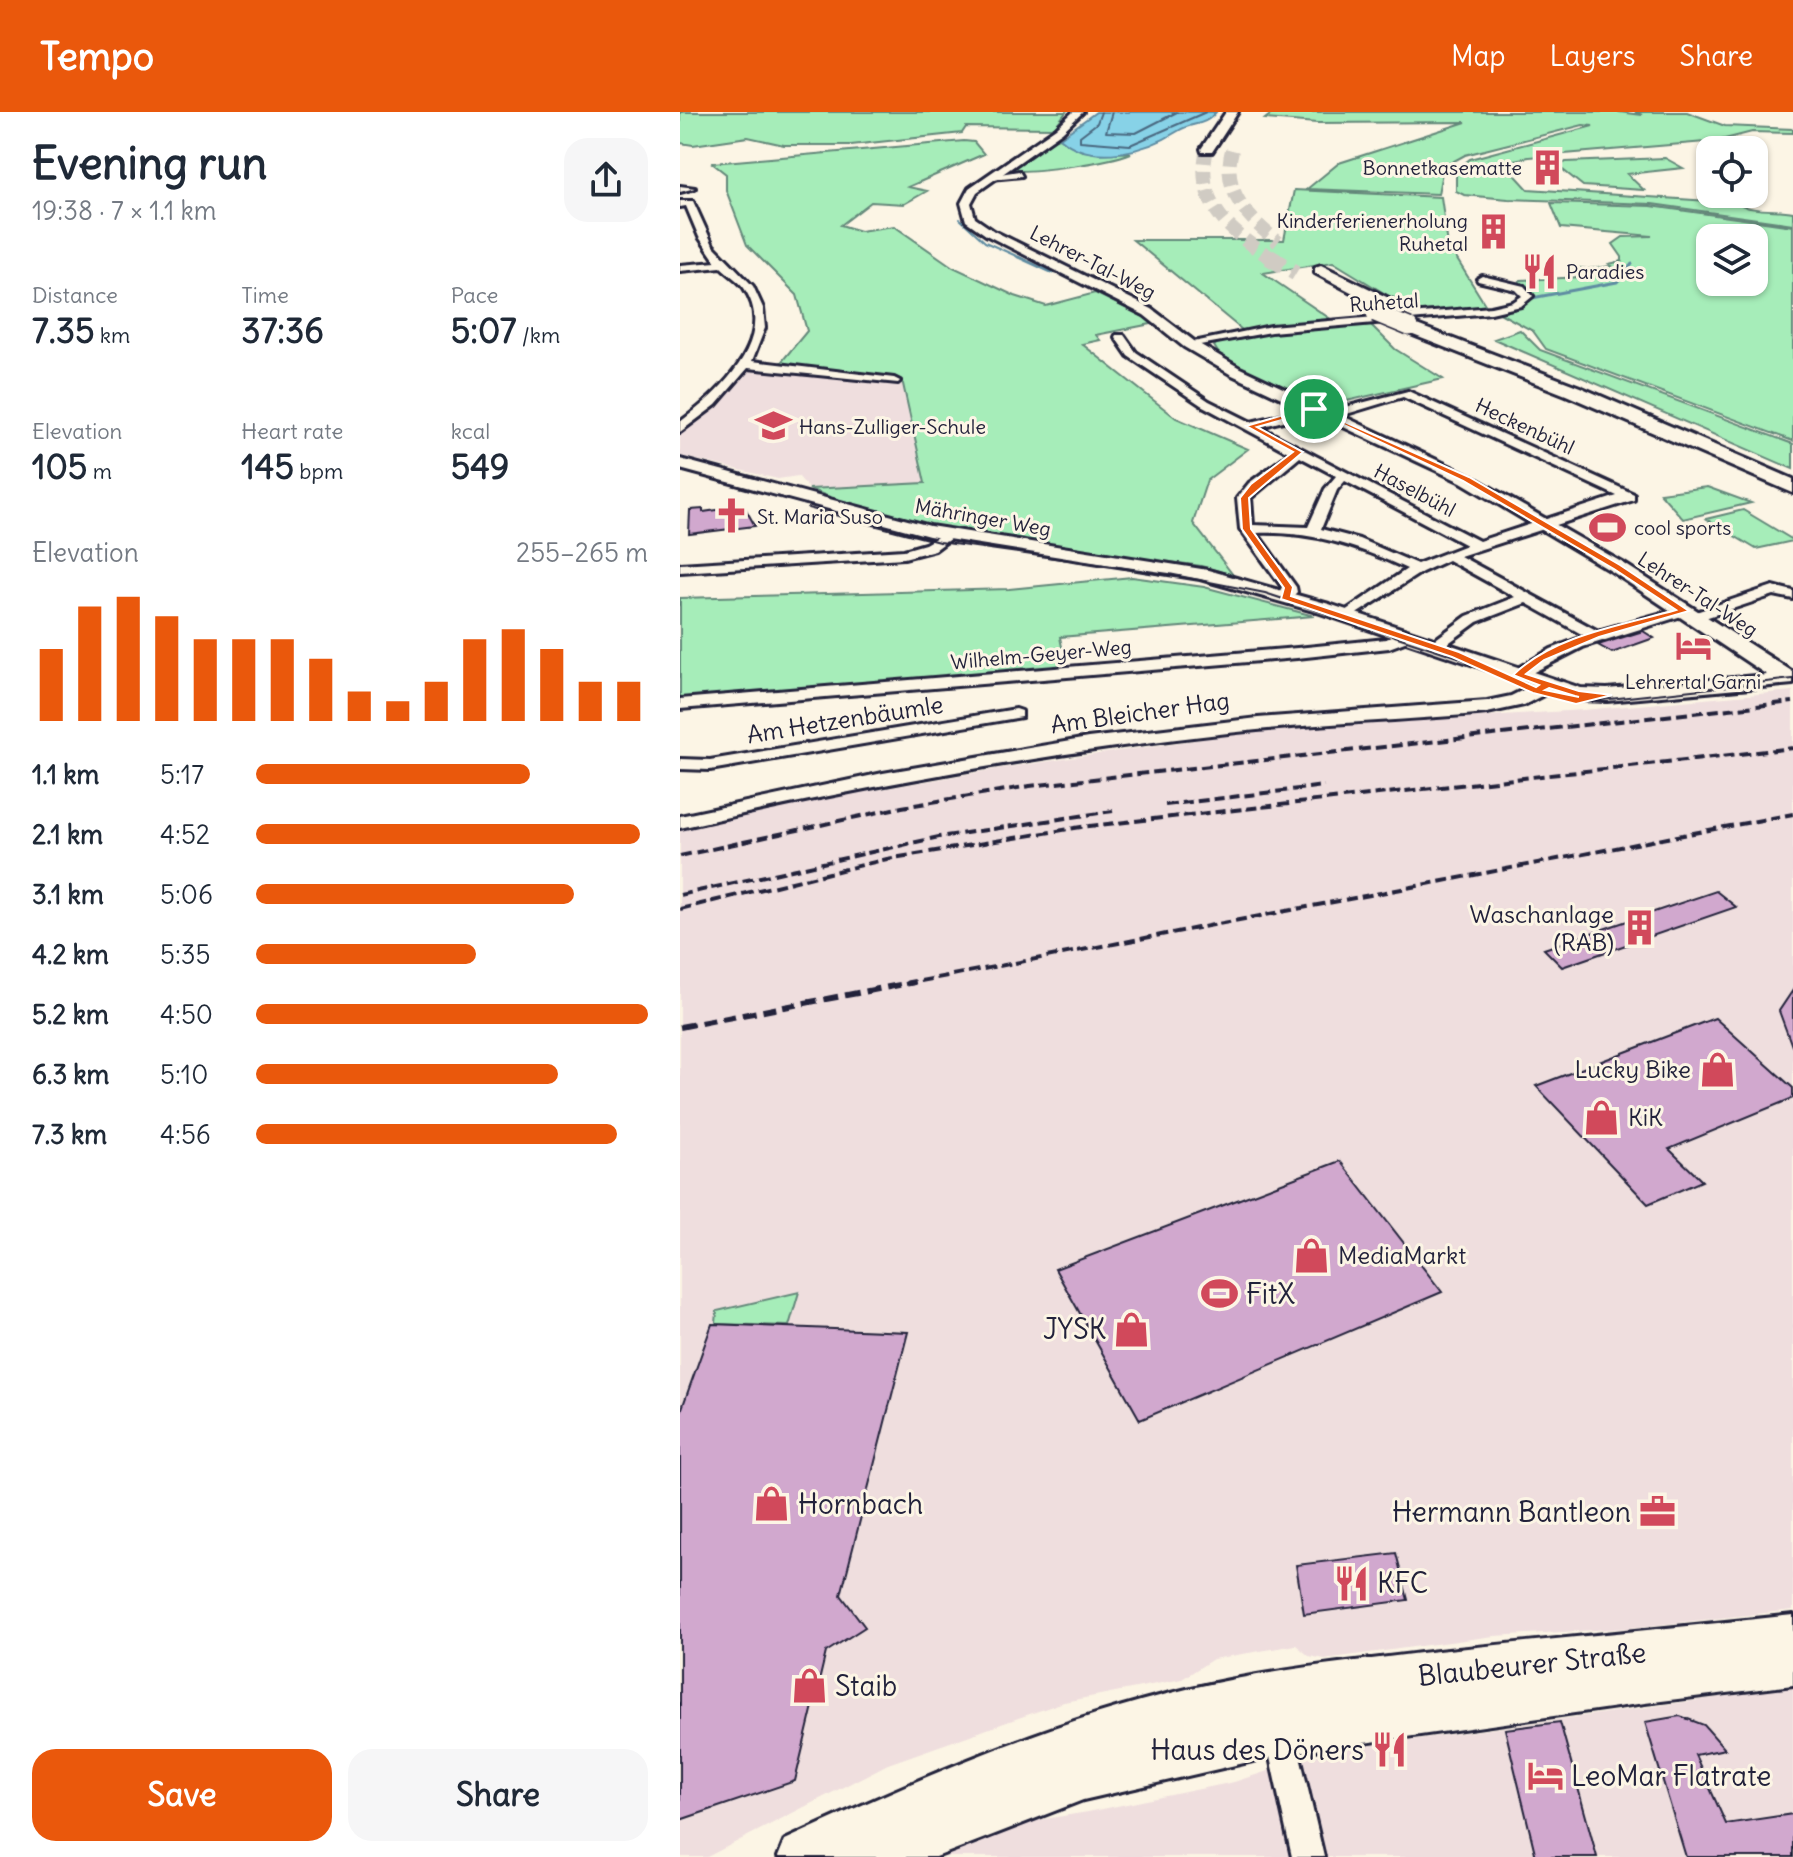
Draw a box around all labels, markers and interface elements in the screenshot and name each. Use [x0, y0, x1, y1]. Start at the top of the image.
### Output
text: Tempo [40, 33, 154, 80]
text: Map [1451, 38, 1506, 74]
text: Layers [1550, 38, 1636, 74]
text: Share [1680, 38, 1753, 74]
text: Evening run [32, 136, 267, 191]
map controls [1696, 136, 1768, 296]
button: locate [1696, 136, 1768, 208]
button: share [564, 138, 648, 222]
building icon: Bonnetkasematte [1529, 148, 1567, 186]
place label: Bonnetkasematte [1363, 155, 1522, 180]
text: 19:38 · 7 × 1.1 km [32, 194, 217, 227]
place label: Kinderferienerholung Ruhetal [1277, 208, 1468, 256]
building icon: Kinderferienerholung Ruhetal [1475, 213, 1513, 251]
street label: Lehrer-Tal-Weg [1026, 220, 1160, 304]
button: layers [1696, 224, 1768, 296]
restaurant icon: Paradies [1521, 252, 1559, 290]
place label: Paradies [1566, 259, 1644, 284]
text: Distance [32, 281, 118, 309]
text: Time [241, 281, 289, 309]
text: Pace [451, 281, 498, 309]
street label: Ruhetal [1349, 287, 1419, 317]
text: 7.35 [32, 309, 95, 352]
text: 37:36 [241, 309, 324, 352]
text: 5:07 [451, 309, 516, 352]
text: km [95, 321, 130, 349]
text: /km [516, 321, 560, 349]
pin [1280, 375, 1348, 443]
icon: arrive [1292, 387, 1336, 431]
street label: Heckenbühl [1472, 392, 1578, 460]
school or university icon: Hans-Zulliger-Schule [754, 407, 792, 445]
place label: Hans-Zulliger-Schule [799, 414, 986, 439]
text: Elevation [32, 417, 122, 445]
text: Heart rate [241, 417, 343, 445]
text: kcal [451, 417, 490, 445]
text: 105 [32, 445, 87, 488]
text: 145 [241, 445, 294, 488]
text: 549 [451, 445, 509, 488]
text: m [87, 457, 112, 485]
text: bpm [294, 457, 343, 485]
street label: Haselbühl [1370, 458, 1460, 522]
street label: Mähringer Weg [913, 493, 1053, 541]
church icon: St. Maria Suso [712, 497, 750, 535]
place label: St. Maria Suso [757, 504, 883, 529]
sports icon: cool sports [1589, 508, 1627, 546]
place label: cool sports [1634, 515, 1731, 540]
text: Elevation [32, 536, 139, 569]
text: 255–265 m [516, 536, 648, 569]
street label: Lehrer-Tal-Weg [1633, 546, 1763, 642]
hotel icon: Lehrertal Garni [1674, 627, 1712, 665]
street label: Wilhelm-Geyer-Weg [949, 634, 1133, 674]
place label: Lehrertal Garni [1625, 669, 1761, 694]
street label: Am Bleicher Hag [1049, 685, 1231, 739]
street label: Am Hetzenbäumle [745, 689, 945, 749]
text: 1.1 km [32, 758, 99, 791]
text: 5:17 [160, 758, 204, 791]
text: 2.1 km [32, 818, 103, 851]
text: 4:52 [160, 818, 210, 851]
text: 3.1 km [32, 878, 104, 911]
text: 5:06 [160, 878, 213, 911]
place label: Waschanlage (RAB) [1469, 899, 1614, 957]
building icon: Waschanlage (RAB) [1621, 909, 1659, 947]
text: 4.2 km [32, 938, 109, 971]
text: 5:35 [160, 938, 211, 971]
text: 5.2 km [32, 998, 109, 1031]
text: 4:50 [160, 998, 213, 1031]
shop icon: Lucky Bike [1698, 1050, 1736, 1088]
place label: Lucky Bike [1574, 1054, 1691, 1084]
text: 6.3 km [32, 1058, 109, 1091]
text: 5:10 [160, 1058, 208, 1091]
shop icon: KiK [1583, 1098, 1621, 1136]
place label: KiK [1628, 1102, 1663, 1132]
text: 7.3 km [32, 1118, 107, 1151]
text: 4:56 [160, 1118, 211, 1151]
shop icon: MediaMarkt [1293, 1236, 1331, 1274]
place label: MediaMarkt [1338, 1240, 1466, 1270]
sports icon: FitX [1201, 1275, 1239, 1313]
place label: FitX [1246, 1276, 1296, 1312]
shop icon: JYSK [1113, 1310, 1151, 1348]
place label: JYSK [1043, 1311, 1106, 1347]
shop icon: Hornbach [753, 1485, 791, 1523]
place label: Hornbach [798, 1486, 923, 1522]
office icon: Hermann Bantleon [1638, 1493, 1676, 1531]
place label: Hermann Bantleon [1392, 1494, 1631, 1530]
restaurant icon: KFC [1332, 1564, 1370, 1602]
place label: KFC [1377, 1565, 1428, 1601]
street label: Blaubeurer Straße [1416, 1634, 1648, 1694]
shop icon: Staib [790, 1667, 828, 1705]
place label: Staib [835, 1668, 897, 1704]
restaurant icon: Haus des Döners [1371, 1731, 1409, 1769]
place label: Haus des Döners [1150, 1732, 1364, 1768]
button: Save [32, 1749, 332, 1841]
button: Share [348, 1749, 648, 1841]
hotel icon: LeoMar Flatrate [1526, 1757, 1564, 1795]
place label: LeoMar Flatrate [1571, 1758, 1771, 1794]

